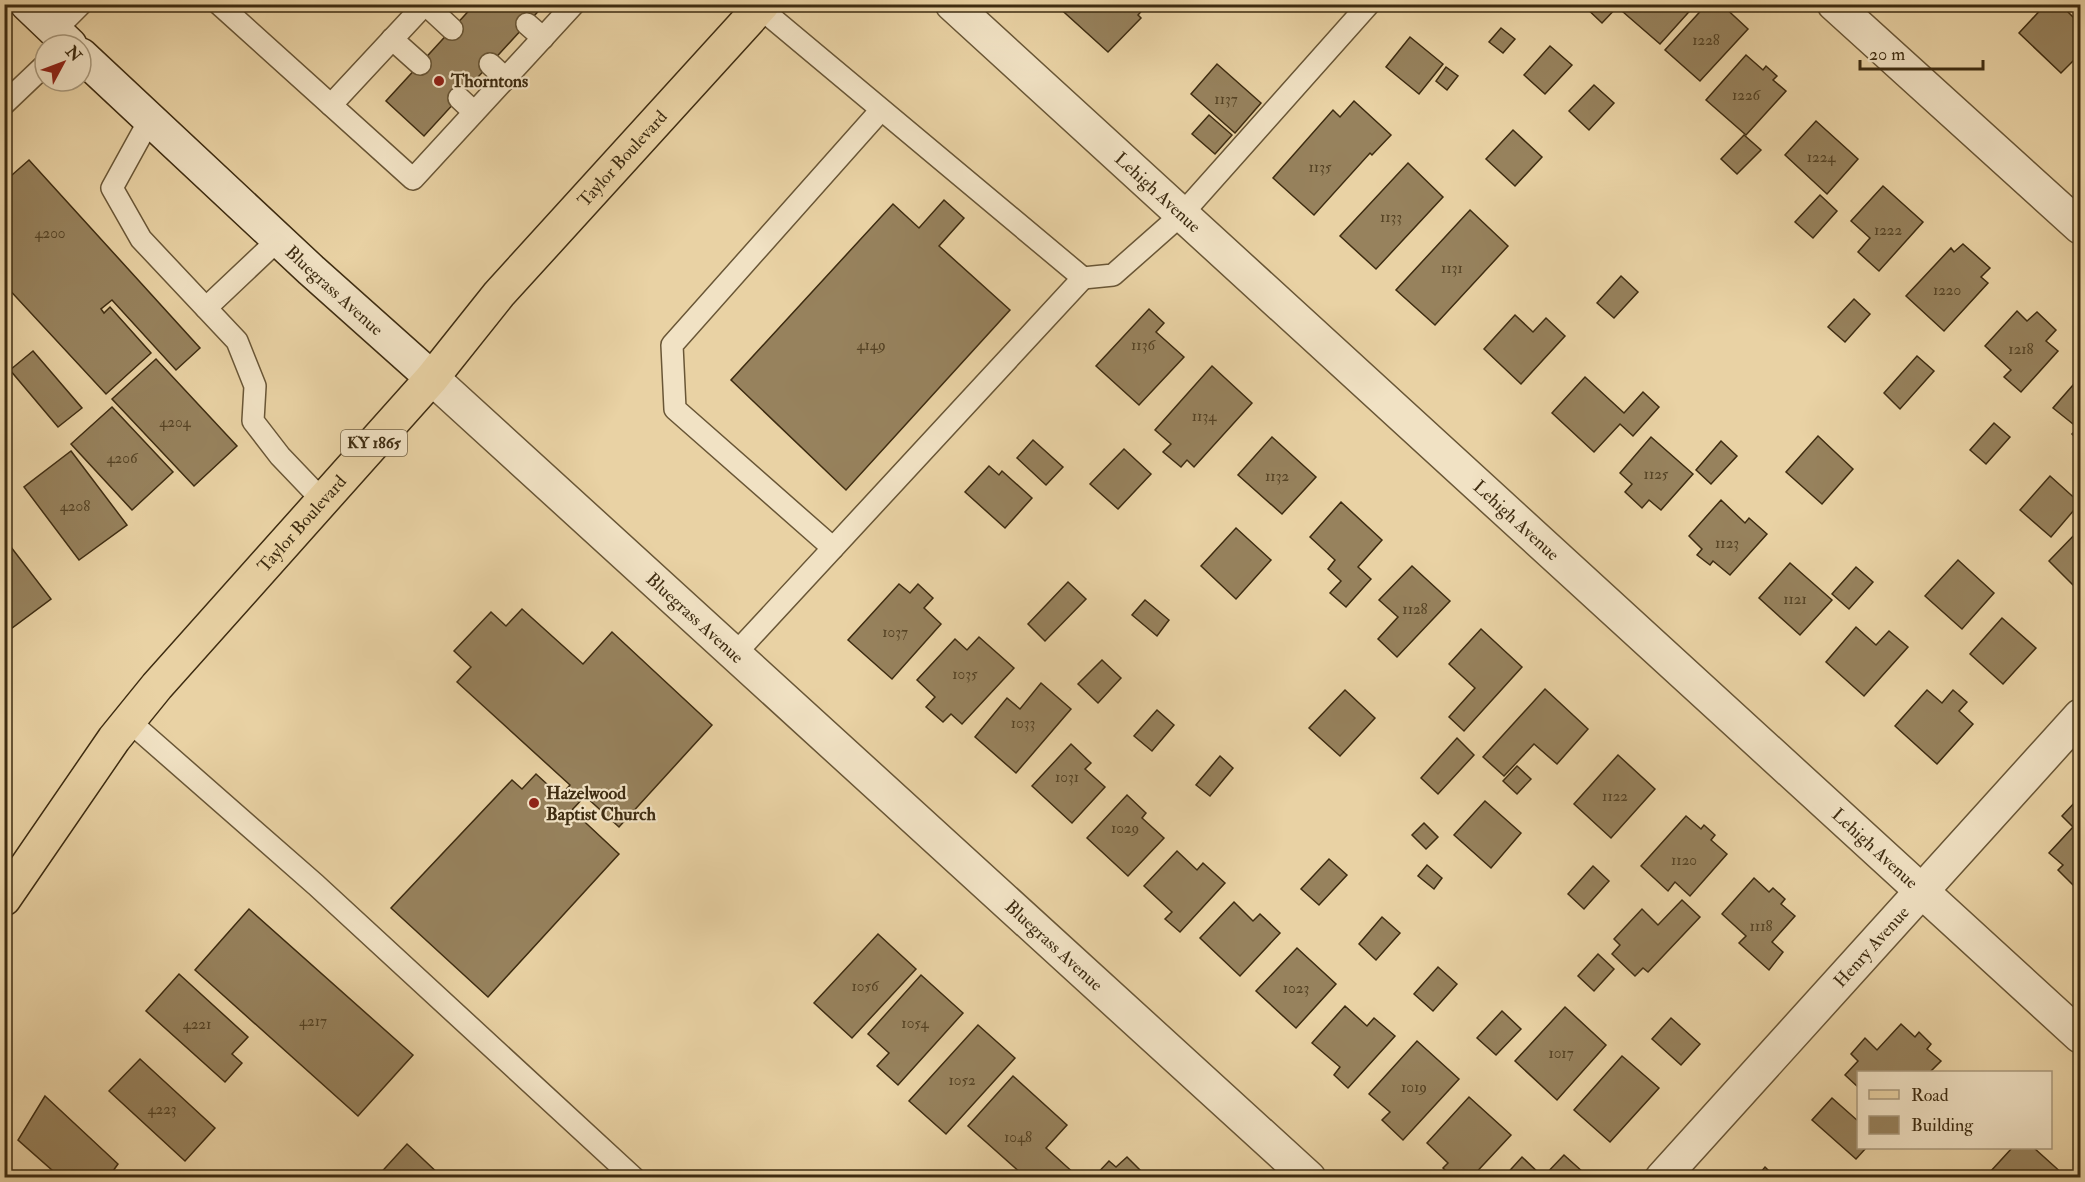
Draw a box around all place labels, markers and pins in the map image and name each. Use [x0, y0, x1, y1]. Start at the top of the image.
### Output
place label: Thorntons [450, 70, 528, 93]
marker: Thorntons [432, 74, 446, 88]
place label: Hazelwood Baptist Church [546, 782, 656, 826]
marker: Hazelwood Baptist Church [527, 796, 541, 810]

